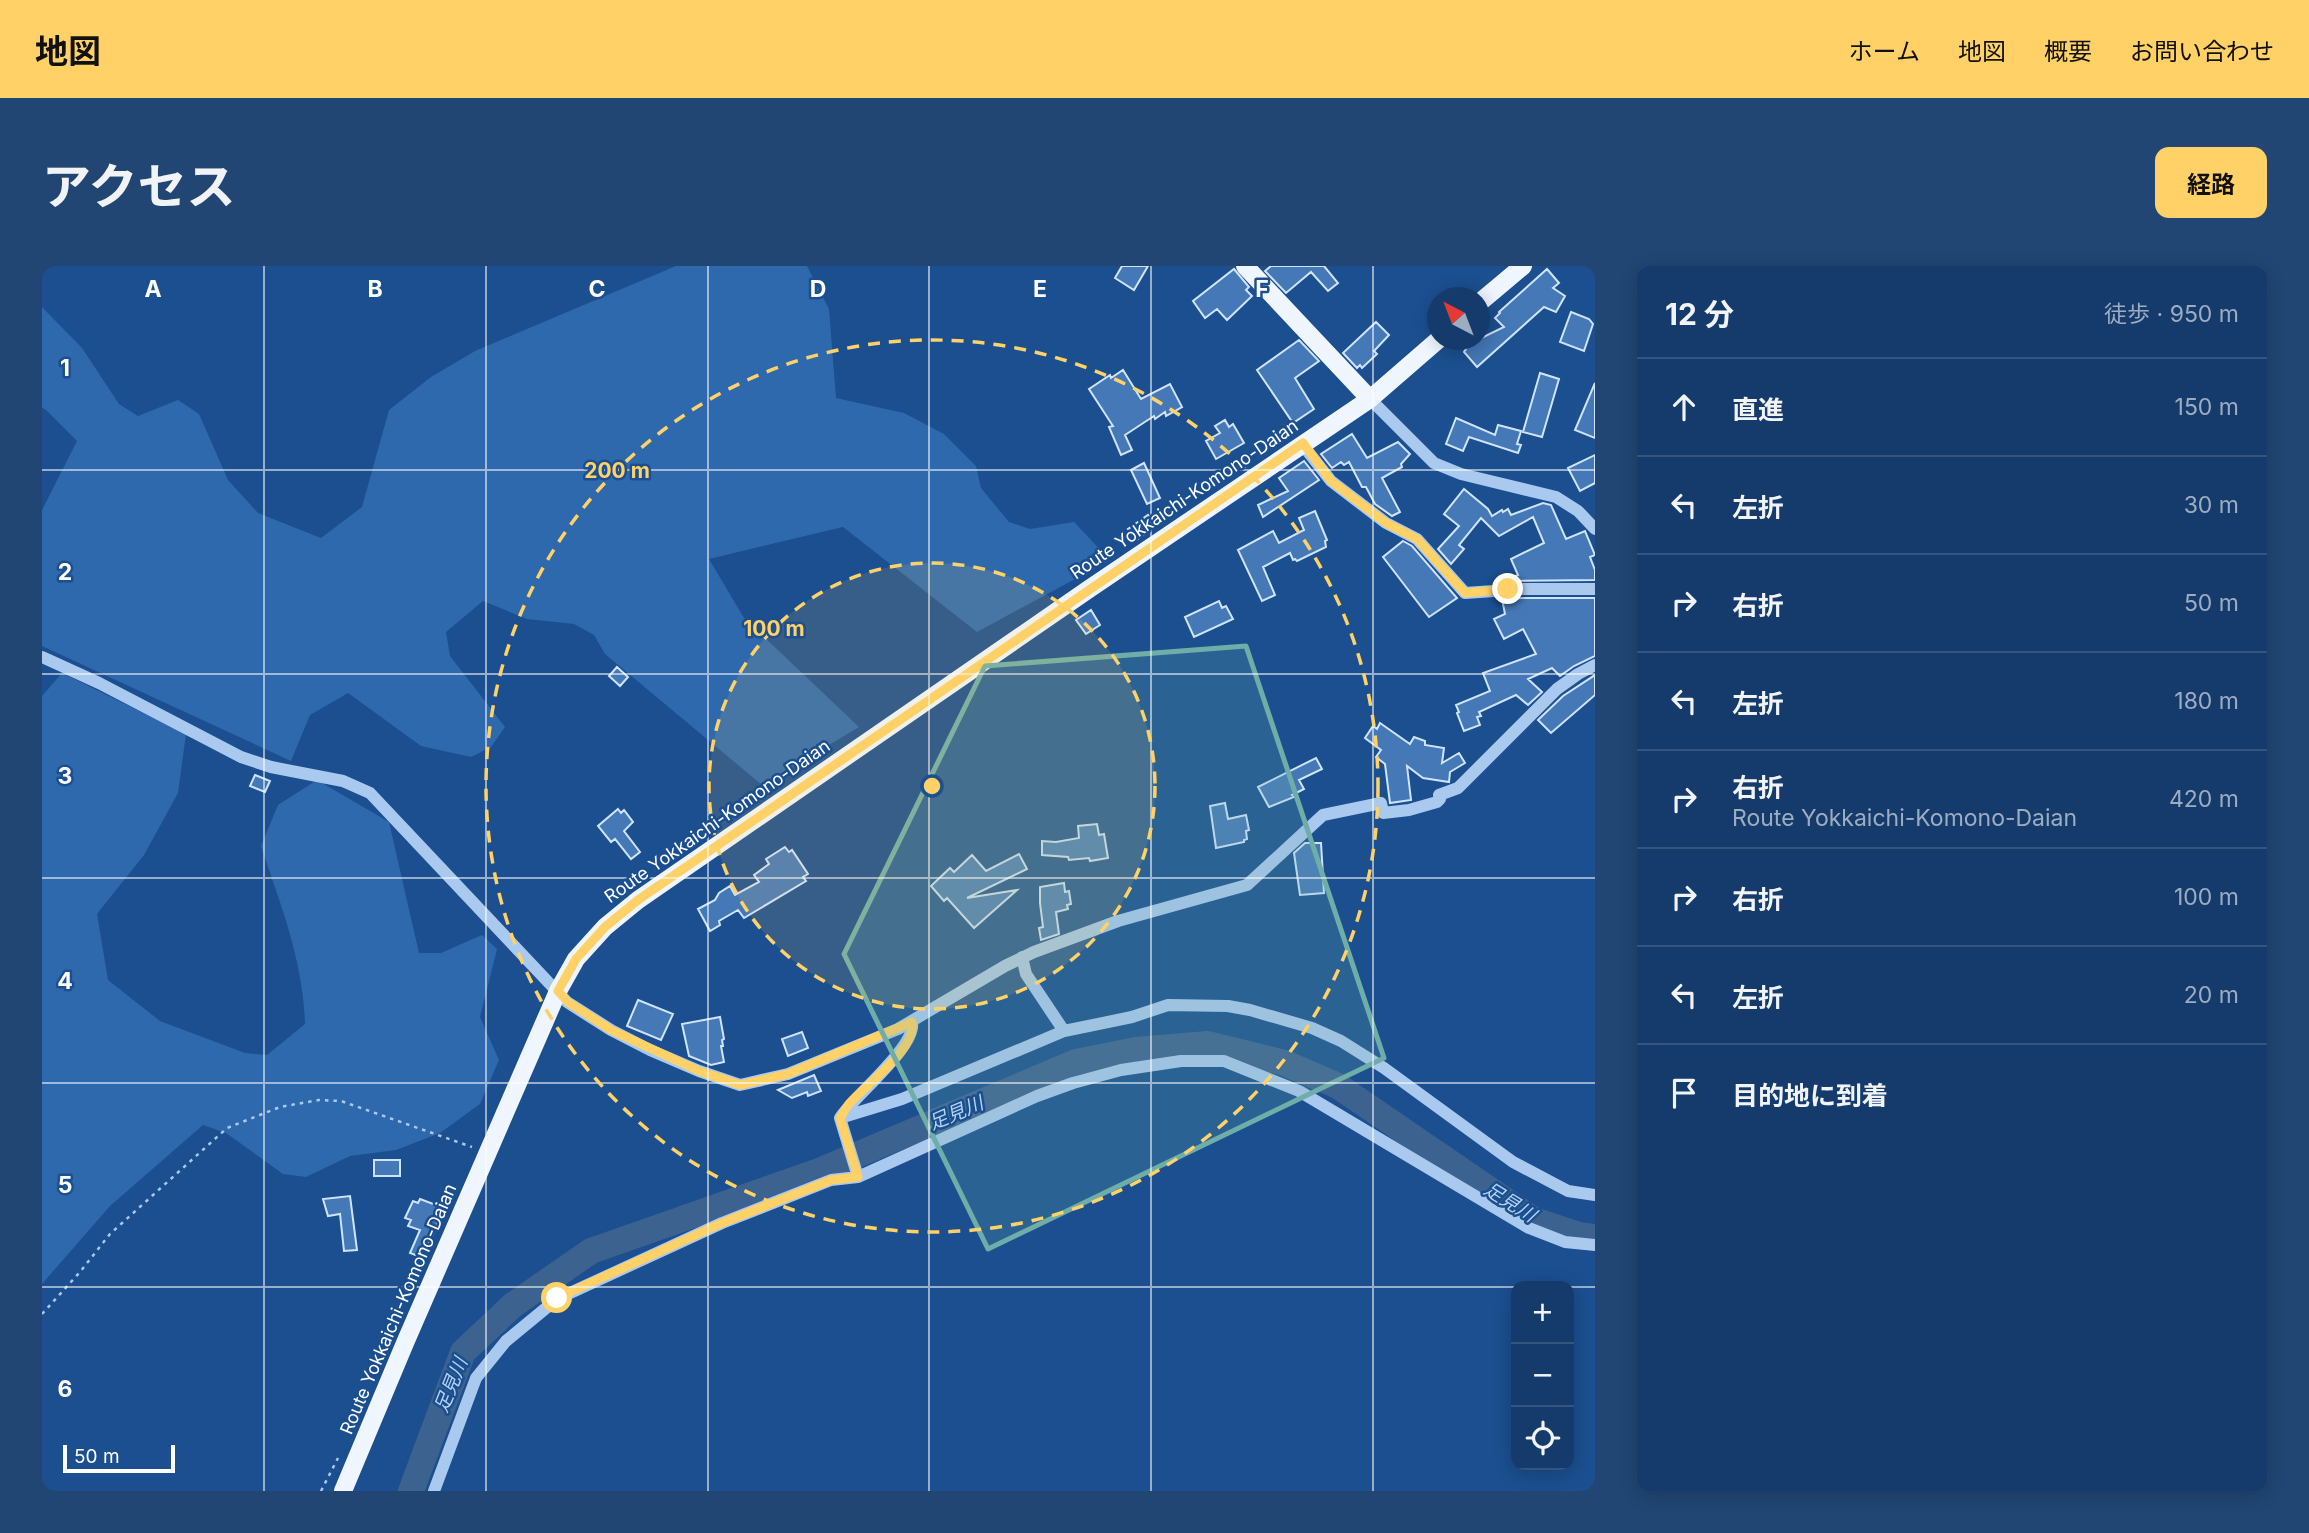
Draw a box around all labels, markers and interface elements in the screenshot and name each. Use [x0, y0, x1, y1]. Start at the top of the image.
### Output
text: 地図 [35, 31, 101, 71]
text: ホーム [1849, 37, 1920, 66]
text: 地図 [1958, 37, 2006, 66]
text: 概要 [2044, 37, 2092, 66]
text: お問い合わせ [2130, 37, 2274, 66]
button: 経路 [2155, 147, 2267, 218]
text: アクセス [42, 157, 236, 216]
text: A [144, 275, 162, 303]
text: B [367, 275, 383, 303]
text: C [588, 275, 606, 303]
text: D [810, 275, 826, 303]
text: E [1033, 275, 1047, 303]
text: F [1255, 275, 1269, 303]
north arrow [1427, 287, 1490, 350]
text: 12 分 [1665, 296, 1734, 332]
text: 徒歩 · 950 m [2104, 300, 2239, 328]
text: 1 [60, 354, 70, 382]
icon: ahead [1665, 388, 1703, 426]
text: 150 m [2175, 393, 2239, 421]
text: 直進 [1732, 394, 1784, 425]
street label: Route Yokkaichi-Komono-Daian [1066, 415, 1302, 583]
text: 200 m [584, 458, 650, 483]
icon: left [1665, 486, 1703, 524]
text: 30 m [2184, 491, 2239, 519]
text: 左折 [1732, 492, 1784, 523]
text: 2 [58, 558, 72, 586]
route end [1492, 573, 1523, 604]
icon: right [1665, 584, 1703, 622]
text: 50 m [2184, 589, 2239, 617]
text: 右折 [1732, 590, 1784, 621]
text: 100 m [743, 616, 805, 641]
icon: left [1665, 682, 1703, 720]
text: 180 m [2174, 687, 2239, 715]
text: 左折 [1732, 688, 1784, 719]
street label: Route Yokkaichi-Komono-Daian [600, 735, 834, 907]
text: 3 [58, 762, 72, 790]
text: 右折 [1732, 772, 1784, 803]
centre of rings [920, 774, 944, 798]
icon: right [1665, 780, 1703, 818]
text: 420 m [2169, 785, 2239, 813]
text: Route Yokkaichi-Komono-Daian [1732, 804, 2077, 832]
icon: right [1665, 878, 1703, 916]
text: 100 m [2174, 883, 2239, 911]
text: 右折 [1732, 884, 1784, 915]
text: 4 [57, 967, 73, 995]
icon: left [1665, 976, 1703, 1014]
text: 20 m [2184, 981, 2239, 1009]
text: 左折 [1732, 982, 1784, 1013]
icon: arrive [1665, 1074, 1703, 1112]
text: 目的地に到着 [1732, 1080, 1888, 1111]
water label: 足見川 [925, 1090, 989, 1135]
text: 5 [58, 1171, 72, 1199]
water label: 足見川 [1480, 1177, 1542, 1228]
street label: Route Yokkaichi-Komono-Daian [336, 1181, 460, 1437]
map controls [1511, 1281, 1574, 1470]
button: + [1511, 1281, 1574, 1344]
route start [541, 1282, 572, 1313]
button: − [1511, 1344, 1574, 1407]
water label: 足見川 [430, 1352, 473, 1416]
text: 6 [58, 1375, 72, 1403]
button: locate [1511, 1407, 1574, 1470]
scale bar [63, 1442, 175, 1474]
text: 50 m [74, 1445, 120, 1468]

